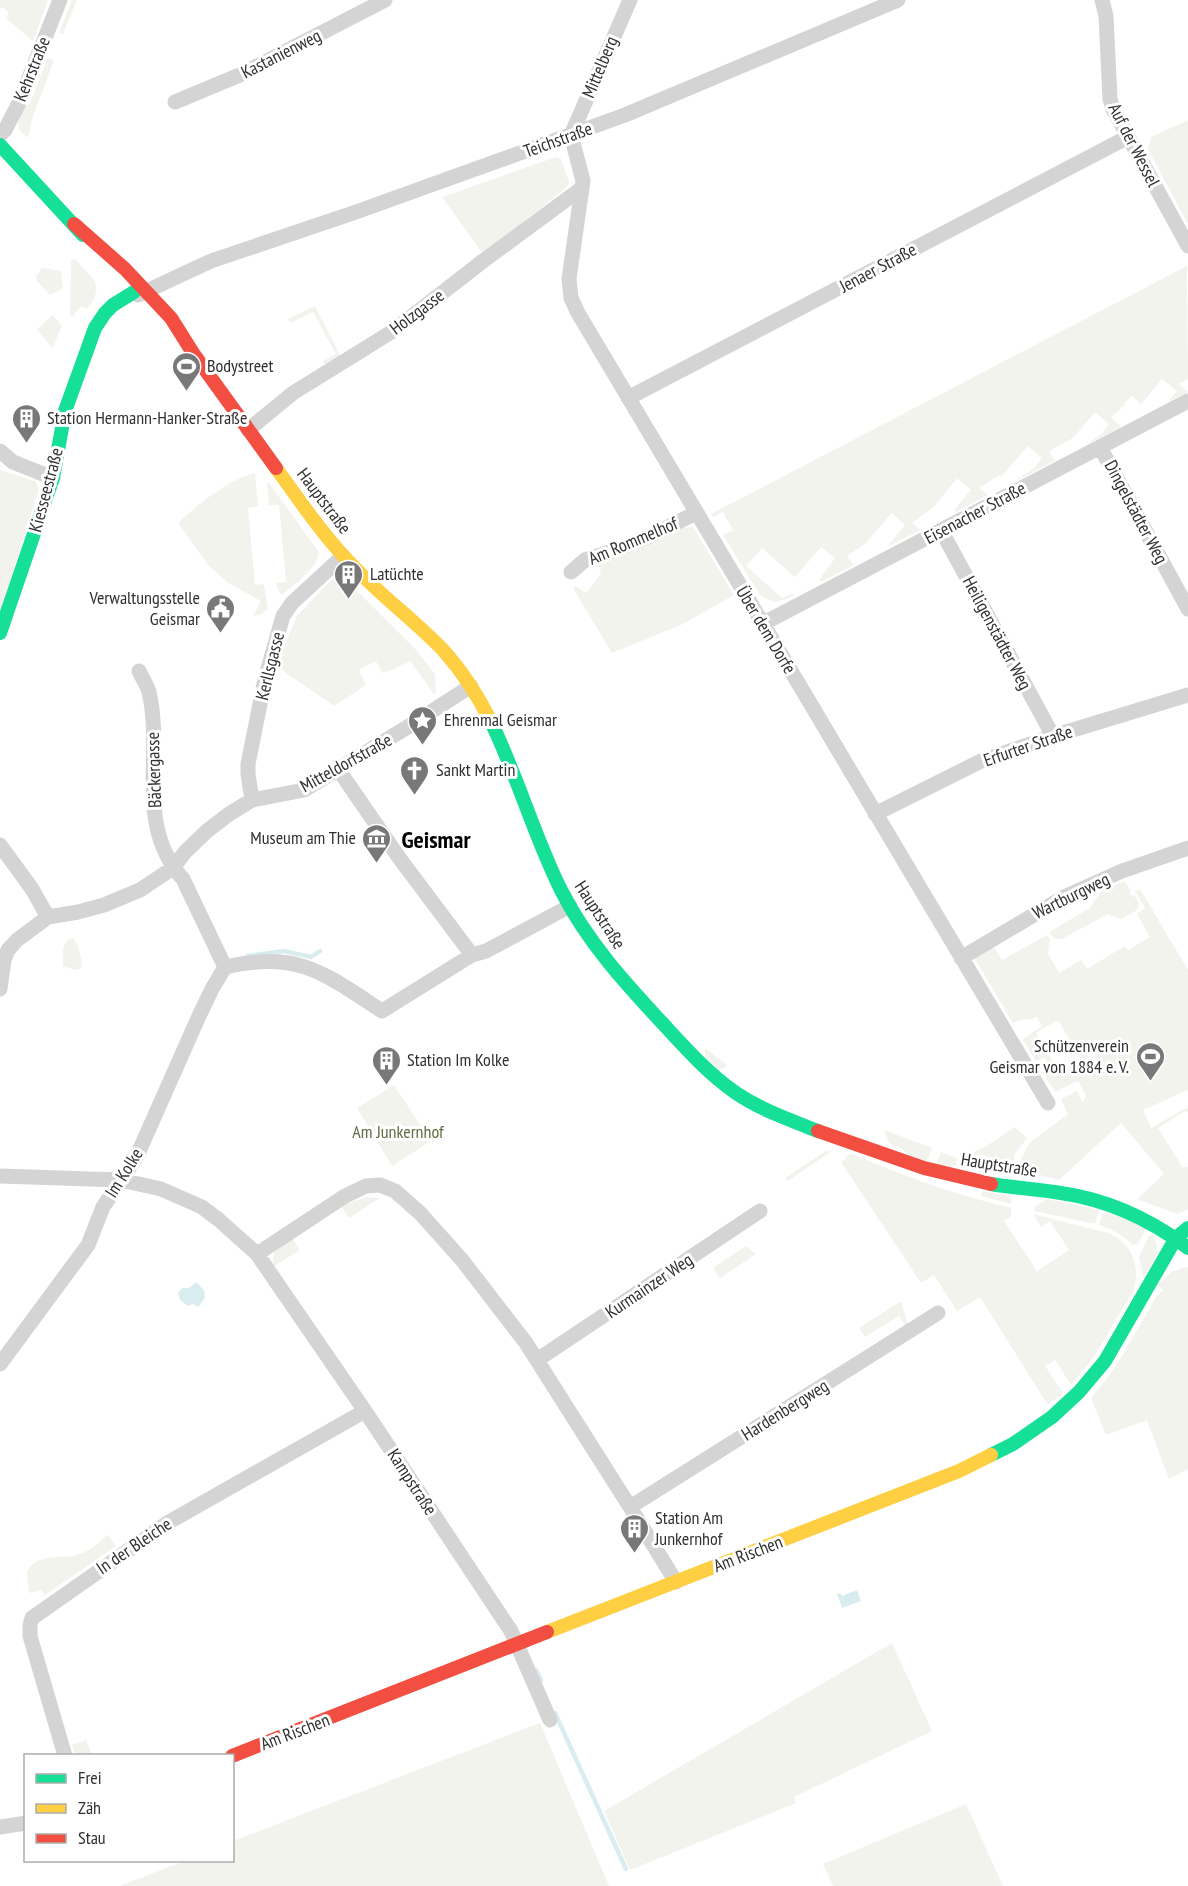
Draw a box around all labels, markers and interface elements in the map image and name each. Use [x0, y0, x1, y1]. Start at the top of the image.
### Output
street label: Kastanienweg [237, 24, 325, 83]
street label: Kehrstraße [8, 33, 55, 105]
street label: Mittelberg [576, 33, 623, 101]
street label: Auf der Wessel [1104, 99, 1166, 191]
street label: Teichstraße [520, 117, 595, 163]
street label: Jenaer Straße [834, 238, 920, 298]
street label: Holzgasse [385, 284, 449, 340]
sports icon: Bodystreet [170, 350, 202, 392]
place label: Bodystreet [207, 354, 274, 377]
building icon: Station Hermann-Hanker-Straße [10, 402, 42, 444]
place label: Station Hermann-Hanker-Straße [47, 406, 247, 429]
street label: Kiesseestraße [23, 445, 68, 535]
street label: Dingelstädter Weg [1100, 456, 1173, 567]
street label: Hauptstraße [292, 463, 357, 538]
street label: Eisenacher Straße [920, 476, 1030, 549]
street label: Am Rommelhof [585, 511, 682, 570]
building icon: Latüchte [333, 558, 365, 600]
place label: Latüchte [370, 562, 424, 585]
street label: Heiligenstädter Weg [958, 572, 1037, 694]
street label: Über dem Dorfe [731, 582, 802, 678]
place label: Verwaltungsstelle Geismar [88, 586, 200, 630]
public building icon: Verwaltungsstelle Geismar [205, 592, 237, 634]
street label: Kerllsgasse [250, 629, 289, 702]
place icon: Ehrenmal Geismar [407, 704, 439, 746]
place label: Ehrenmal Geismar [444, 708, 557, 731]
street label: Erfurter Straße [980, 720, 1075, 771]
street label: Mitteldorfstraße [296, 728, 396, 797]
street label: Bäckergasse [141, 732, 166, 808]
church icon: Sankt Martin [399, 754, 431, 796]
place label: Sankt Martin [436, 758, 515, 781]
museum icon: Museum am Thie [361, 822, 393, 864]
district label: Geismar [402, 824, 471, 855]
place label: Museum am Thie [250, 826, 356, 849]
street label: Wartburgweg [1029, 867, 1113, 924]
street label: Hauptstraße [570, 876, 631, 953]
place label: Schützenverein Geismar von 1884 e. V. [989, 1034, 1129, 1078]
sports icon: Schützenverein Geismar von 1884 e. V. [1134, 1040, 1166, 1082]
building icon: Station Im Kolke [370, 1044, 402, 1086]
place label: Station Im Kolke [407, 1048, 509, 1071]
park label: Am Junkernhof [352, 1120, 445, 1143]
street label: Im Kolke [99, 1144, 148, 1202]
street label: Hauptstraße [959, 1147, 1039, 1182]
street label: Kurmainzer Weg [601, 1248, 697, 1323]
street label: Hardenbergweg [737, 1374, 833, 1445]
street label: Kampstraße [382, 1444, 442, 1519]
place label: Station Am Junkernhof [654, 1506, 724, 1550]
street label: In der Bleiche [92, 1512, 176, 1579]
building icon: Station Am Junkernhof [618, 1512, 650, 1554]
street label: Am Rischen [710, 1530, 786, 1577]
street label: Am Rischen [257, 1708, 333, 1755]
legend [24, 1754, 234, 1862]
text: Frei [78, 1766, 102, 1789]
text: Zäh [78, 1796, 101, 1819]
text: Stau [78, 1826, 106, 1849]

